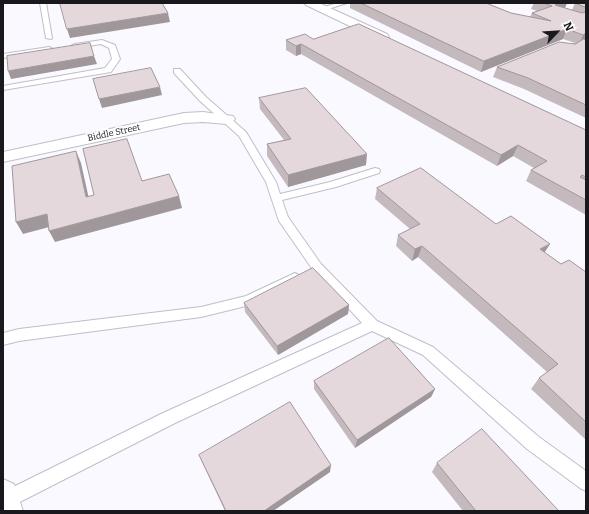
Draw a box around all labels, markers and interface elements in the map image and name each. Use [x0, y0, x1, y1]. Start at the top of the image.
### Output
north arrow [537, 12, 577, 52]
text: N [561, 20, 576, 33]
street label: Biddle Street [87, 122, 141, 144]

